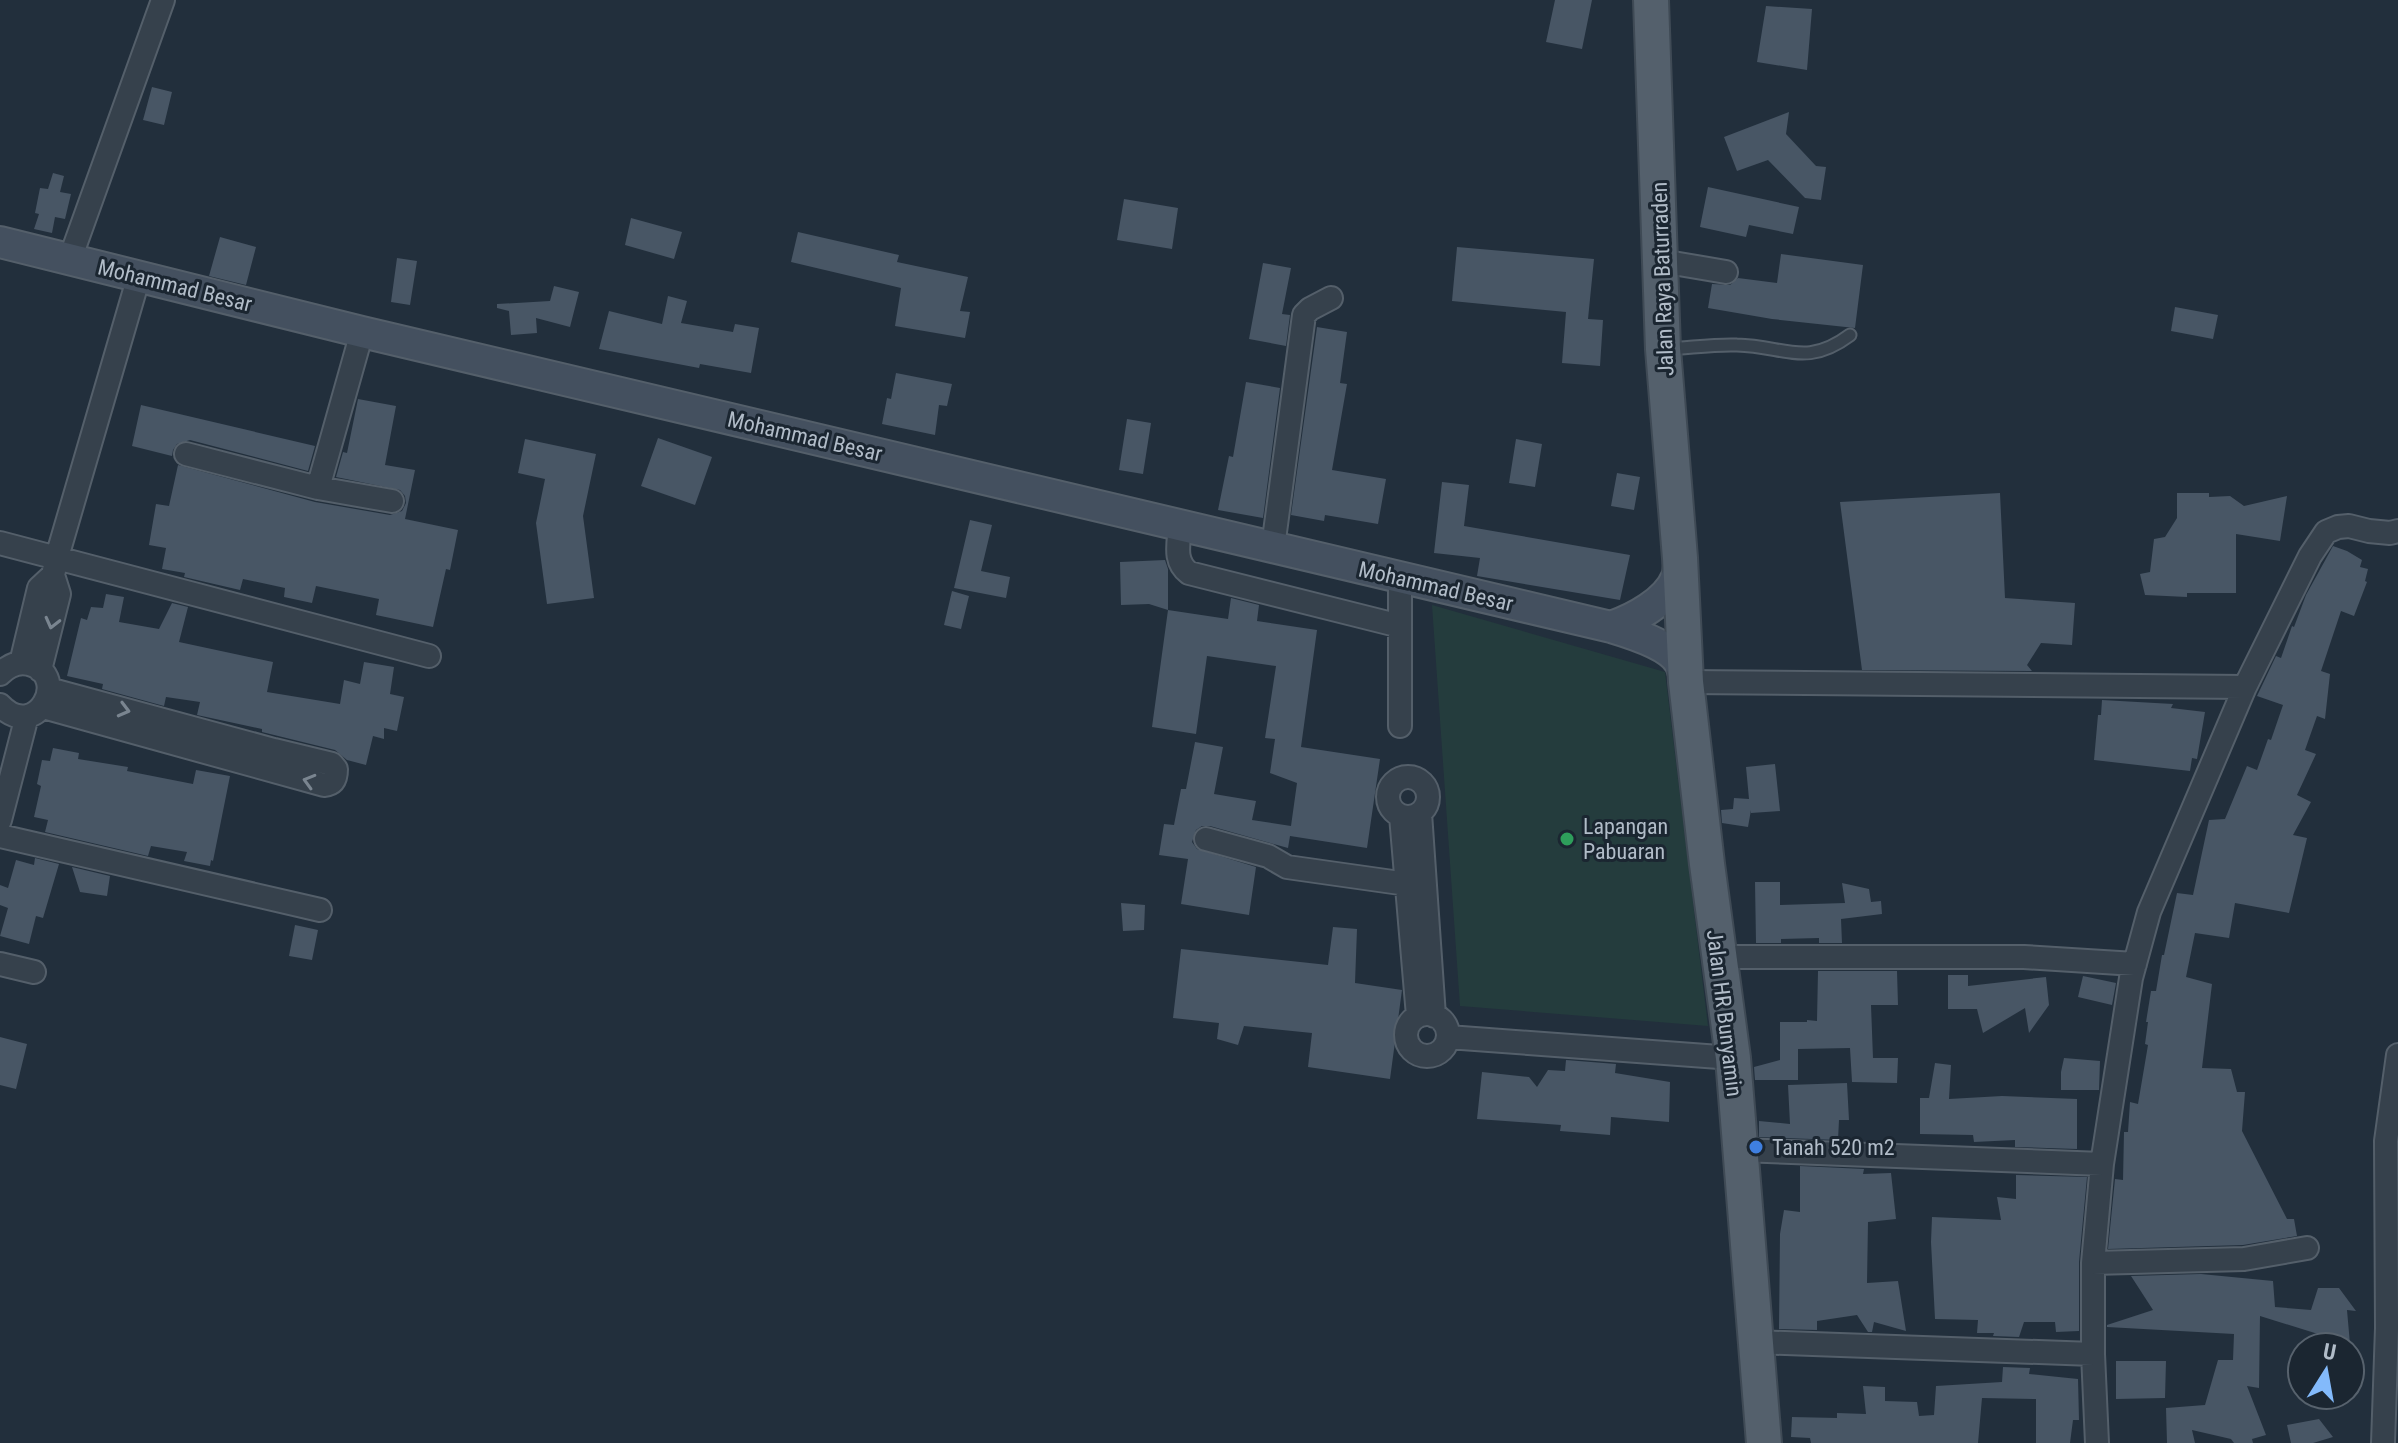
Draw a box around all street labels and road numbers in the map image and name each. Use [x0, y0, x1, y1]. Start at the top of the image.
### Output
street label: Jalan Raya Baturraden [1647, 182, 1678, 376]
street label: Mohammad Besar [95, 254, 255, 317]
street label: Mohammad Besar [725, 407, 885, 467]
street label: Mohammad Besar [1356, 557, 1516, 617]
street label: Jalan HR Bunyamin [1702, 928, 1747, 1098]

